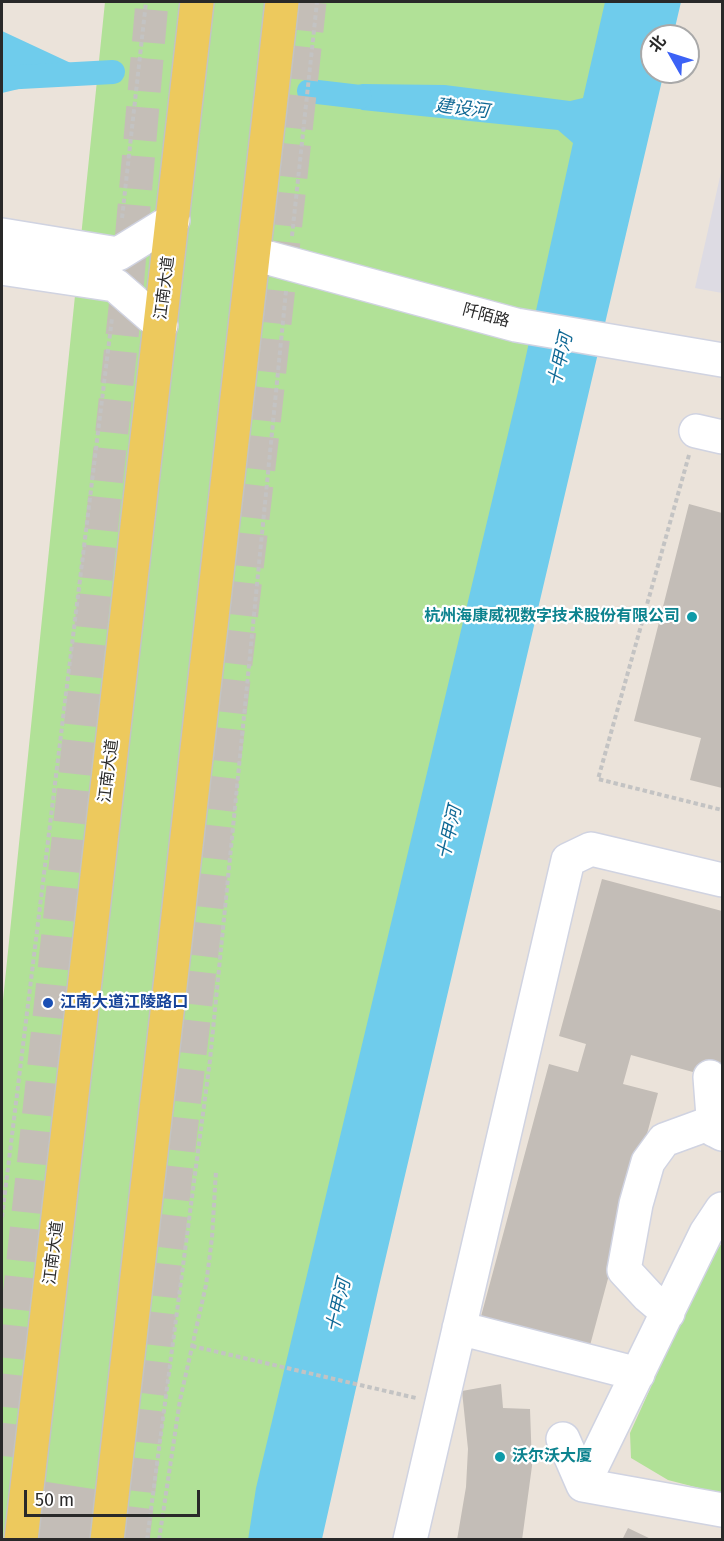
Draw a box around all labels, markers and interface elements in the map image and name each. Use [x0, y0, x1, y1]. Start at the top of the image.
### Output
north arrow [640, 24, 700, 84]
text: 北 [645, 31, 670, 56]
water label: 建设河 [434, 95, 490, 123]
street label: 江南大道 [152, 255, 178, 321]
street label: 阡陌路 [460, 301, 512, 331]
water label: 十甲河 [544, 331, 578, 389]
place label: 杭州海康威视数字技术股份有限公司 [424, 607, 680, 627]
marker: 杭州海康威视数字技术股份有限公司 [685, 610, 699, 624]
street label: 江南大道 [96, 738, 122, 804]
water label: 十甲河 [433, 804, 467, 862]
place label: 江南大道江陵路口 [60, 993, 188, 1013]
marker: 江南大道江陵路口 [41, 996, 55, 1010]
street label: 江南大道 [41, 1220, 67, 1286]
water label: 十甲河 [322, 1277, 356, 1335]
place label: 沃尔沃大厦 [512, 1447, 592, 1467]
marker: 沃尔沃大厦 [493, 1450, 507, 1464]
scale bar [27, 1478, 202, 1516]
text: 50 m [35, 1489, 74, 1511]

